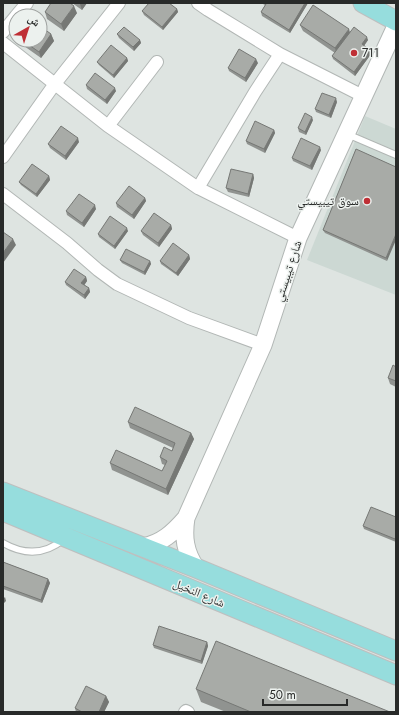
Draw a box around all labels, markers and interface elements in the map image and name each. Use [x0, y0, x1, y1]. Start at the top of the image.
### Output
north arrow [8, 8, 48, 48]
text: ش [25, 10, 44, 30]
place label: 711 [362, 44, 379, 62]
marker: 711 [349, 48, 359, 58]
place label: سوق تيبيستي [297, 192, 359, 211]
marker: سوق تيبيستي [362, 196, 372, 206]
street label: شارع تيبيستي [270, 238, 307, 304]
street label: شارع النخيل [170, 574, 228, 612]
scale bar [263, 681, 347, 707]
text: 50 m [269, 686, 296, 704]

